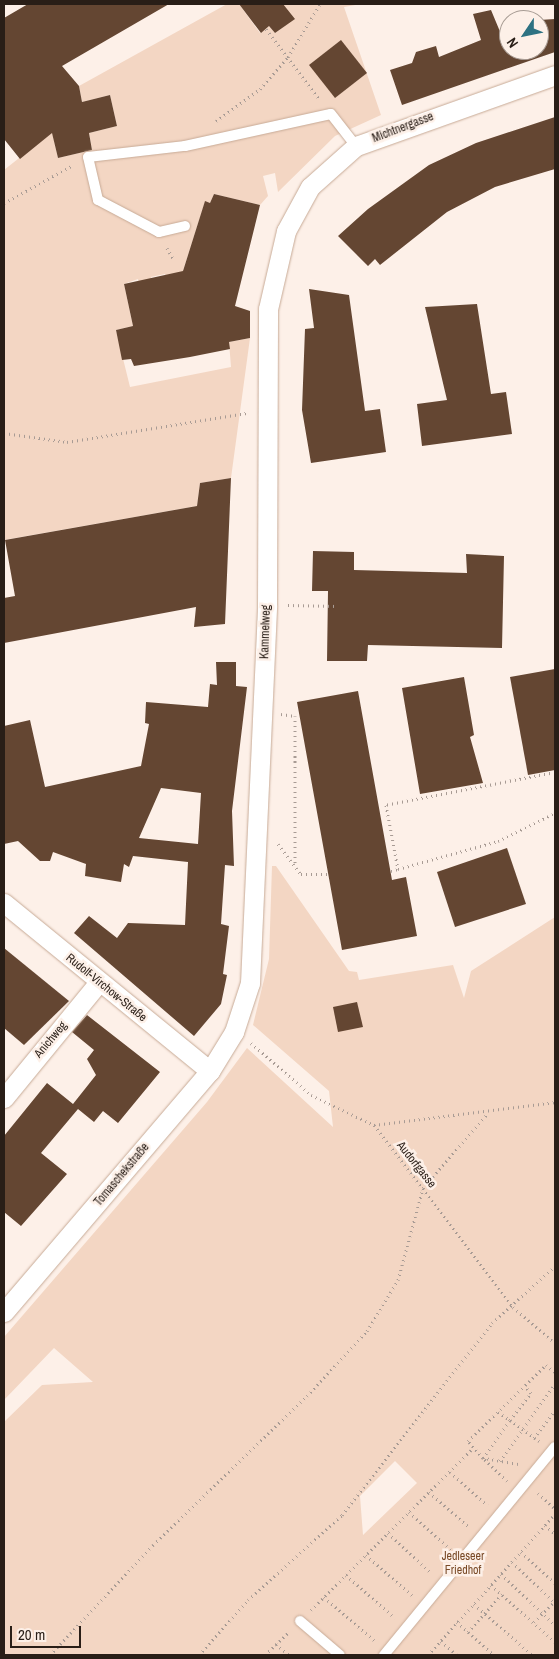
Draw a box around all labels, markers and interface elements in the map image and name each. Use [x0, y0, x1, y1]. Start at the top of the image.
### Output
north arrow [499, 10, 549, 60]
text: N [503, 34, 522, 51]
street label: Michtnergasse [370, 110, 436, 146]
street label: Kammelweg [258, 605, 274, 659]
street label: Rudolf-Virchow-Straße [63, 951, 149, 1025]
street label: Anichweg [32, 1019, 70, 1061]
street label: Audorfgasse [393, 1139, 439, 1191]
street label: Tomaschekstraße [92, 1141, 152, 1209]
park label: Jedleseer Friedhof [442, 1550, 484, 1578]
scale bar [12, 1616, 84, 1648]
text: 20 m [18, 1624, 45, 1645]

